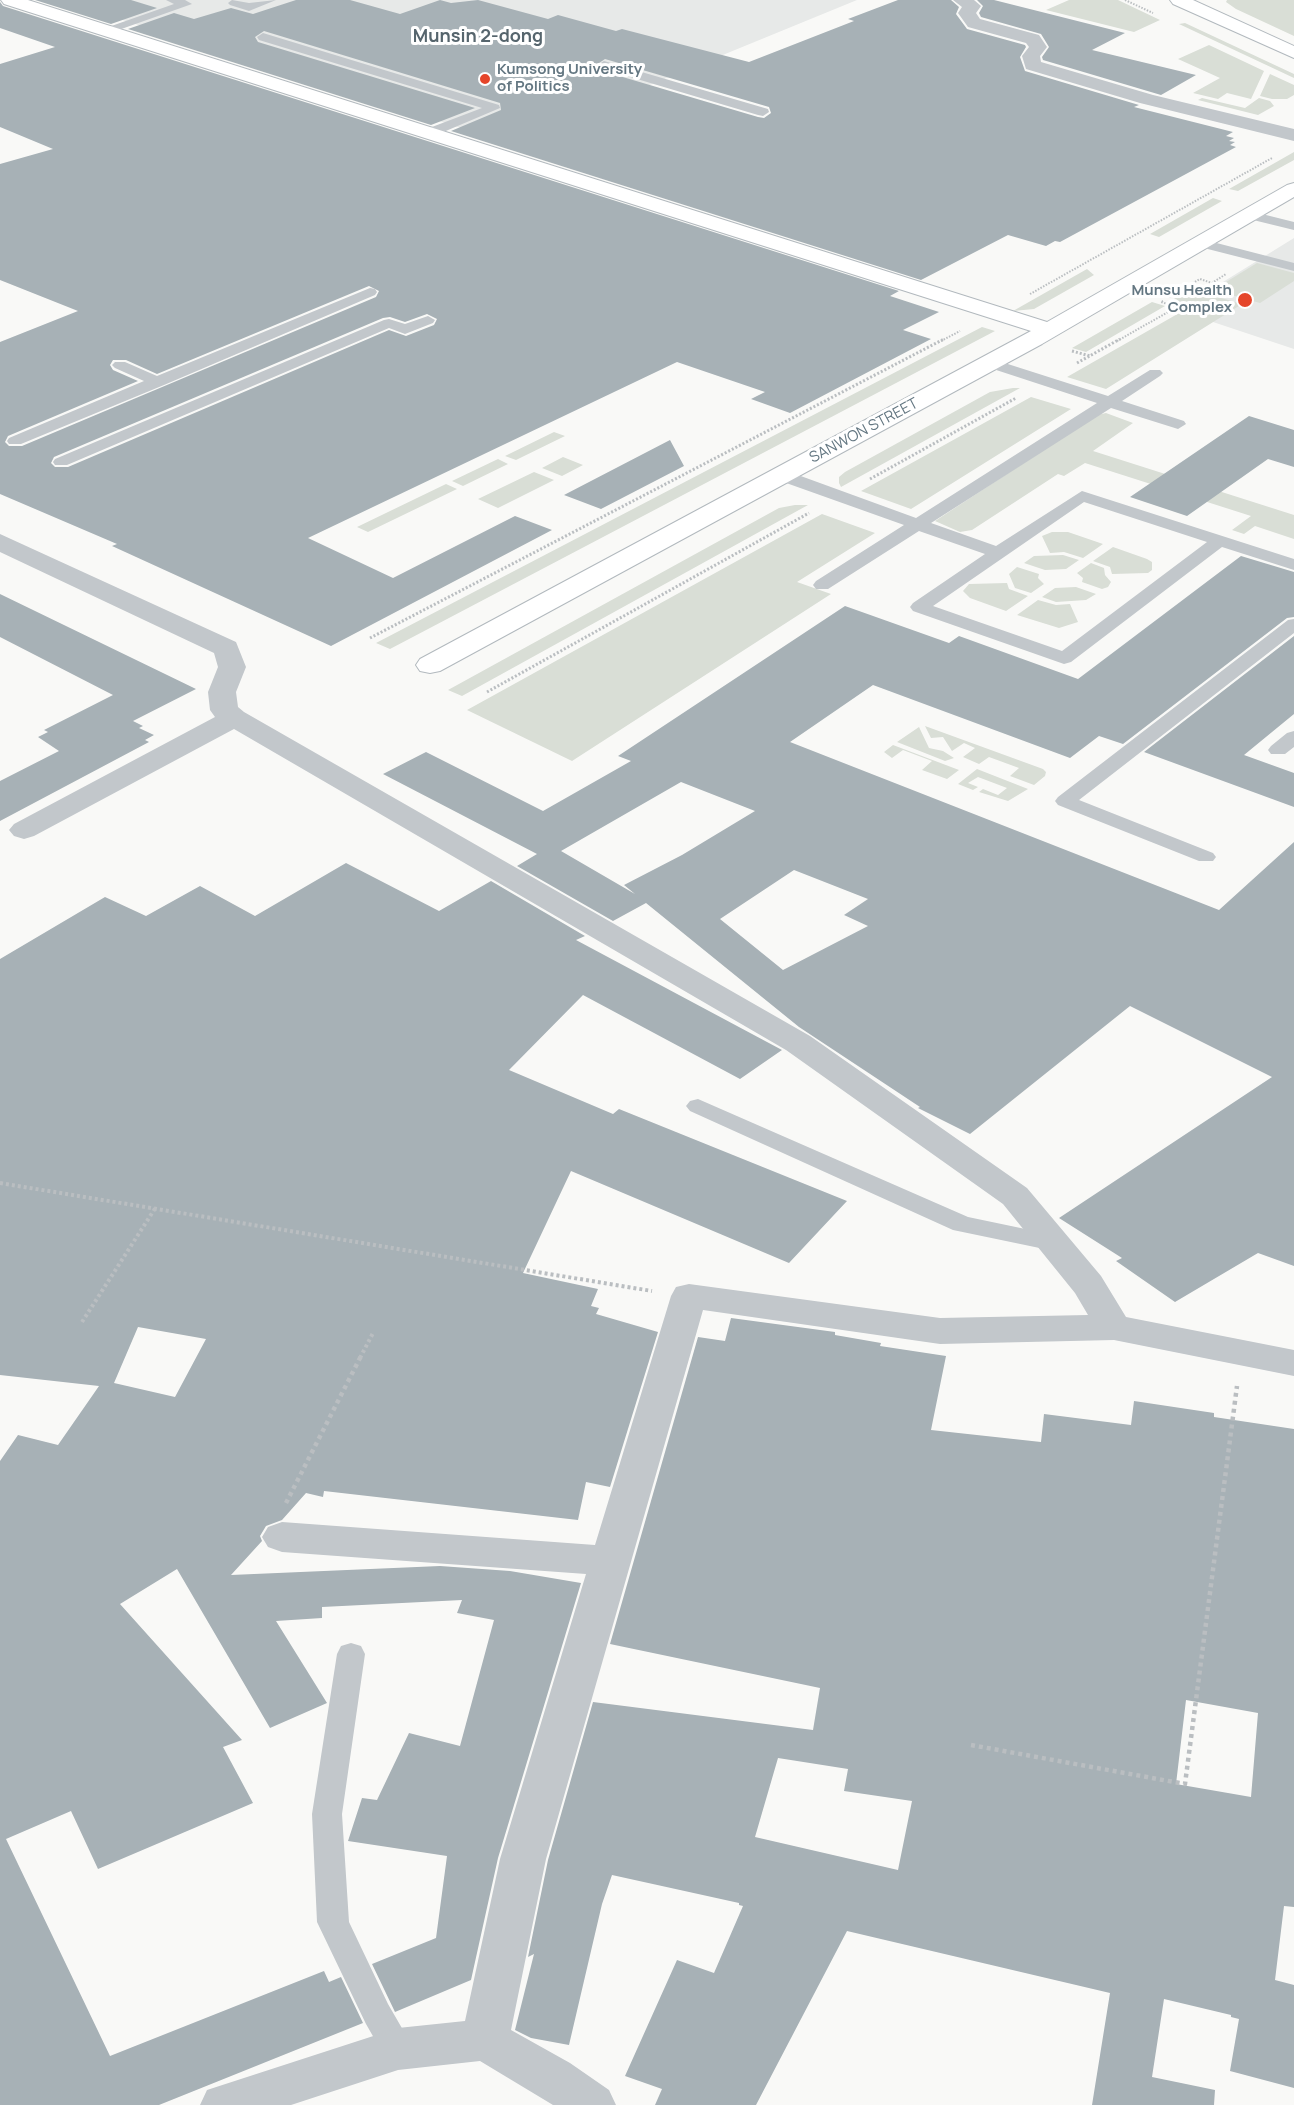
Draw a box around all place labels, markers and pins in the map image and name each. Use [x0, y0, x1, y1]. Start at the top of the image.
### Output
place label: Kumsong University of Politics [497, 61, 642, 96]
marker: Kumsong University of Politics [478, 72, 492, 86]
place label: Munsu Health Complex [1131, 282, 1232, 317]
marker: Munsu Health Complex [1236, 291, 1254, 309]

